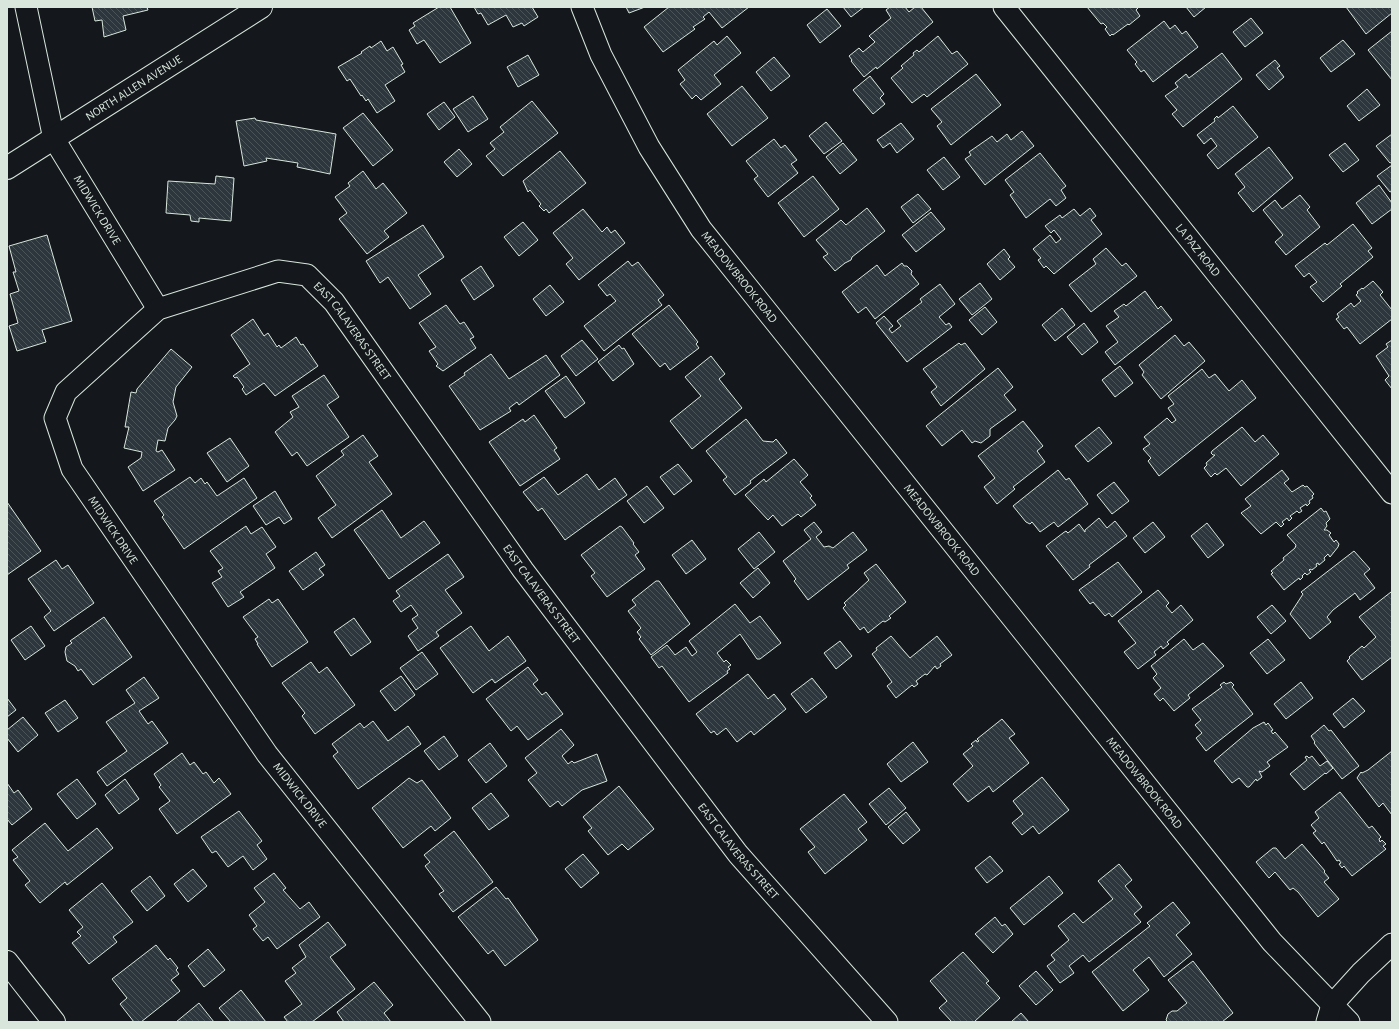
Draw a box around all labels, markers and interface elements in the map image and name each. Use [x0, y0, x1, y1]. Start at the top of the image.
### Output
street label: NORTH ALLEN AVENUE [83, 53, 184, 123]
street label: MIDWICK DRIVE [72, 173, 123, 247]
street label: LA PAZ ROAD [1174, 221, 1223, 279]
street label: MEADOWBROOK ROAD [699, 229, 780, 325]
street label: EAST CALAVERAS STREET [311, 279, 393, 383]
street label: MEADOWBROOK ROAD [902, 482, 982, 578]
street label: MIDWICK DRIVE [86, 494, 140, 566]
street label: EAST CALAVERAS STREET [501, 542, 582, 646]
street label: MEADOWBROOK ROAD [1104, 735, 1185, 831]
street label: MIDWICK DRIVE [271, 760, 329, 830]
street label: EAST CALAVERAS STREET [696, 801, 781, 902]

